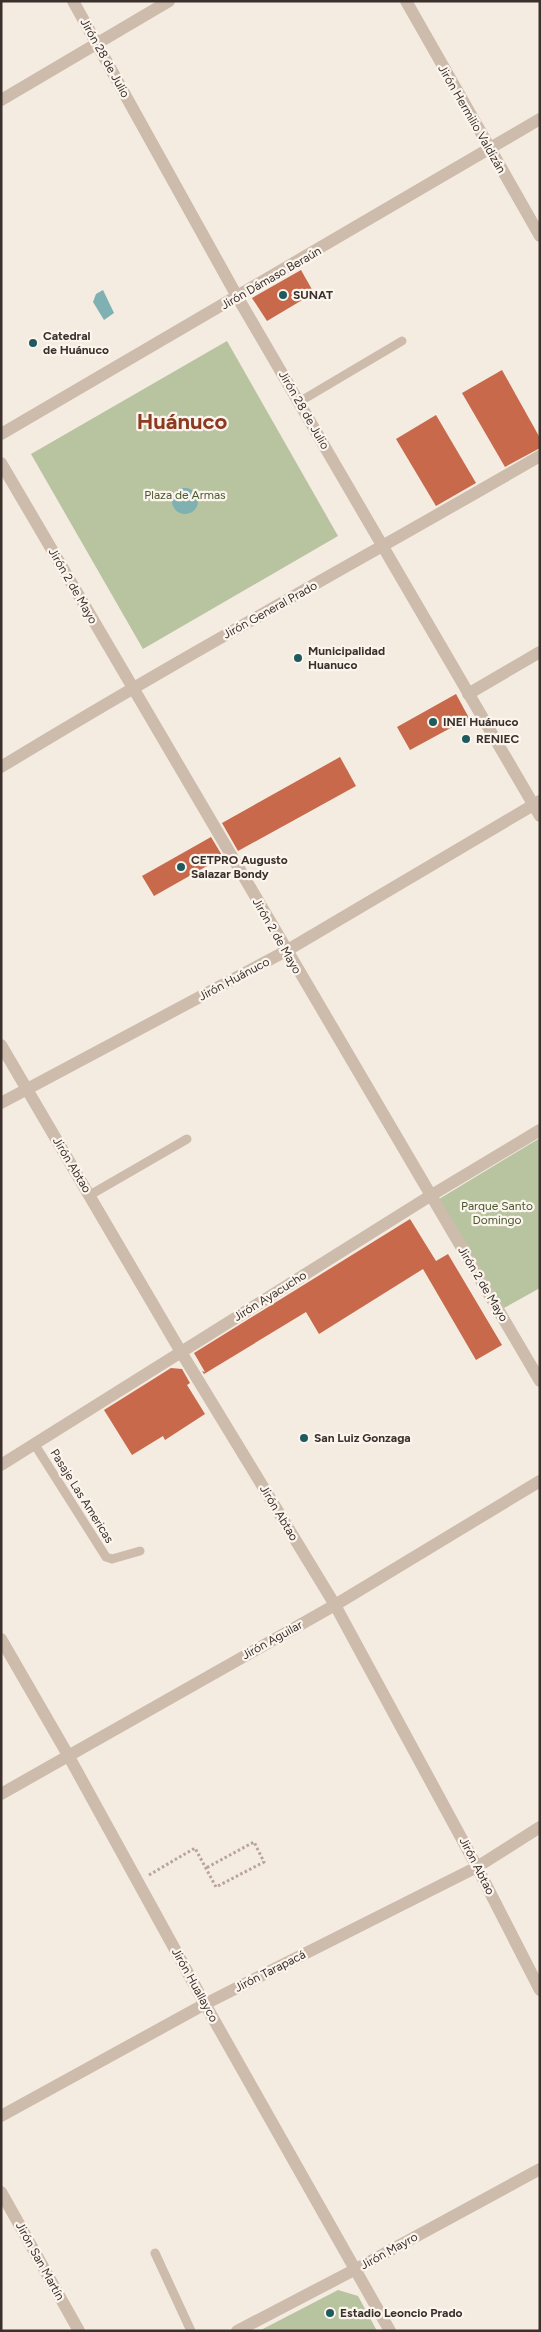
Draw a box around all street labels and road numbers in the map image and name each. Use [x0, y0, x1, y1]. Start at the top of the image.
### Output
street label: Jirón 28 de Julio [77, 16, 133, 100]
street label: Jirón Hermilio Valdizán [435, 62, 509, 176]
street label: Jirón Dámaso Beraún [218, 243, 324, 312]
street label: Jirón 28 de Julio [276, 368, 332, 452]
street label: Jirón 2 de Mayo [46, 546, 100, 626]
street label: Jirón General Prado [221, 578, 320, 642]
street label: Jirón 2 de Mayo [250, 896, 304, 976]
street label: Jirón Huánuco [196, 954, 272, 1004]
street label: Jirón Abtao [50, 1135, 94, 1195]
street label: Jirón 2 de Mayo [455, 1244, 511, 1324]
street label: Jirón Ayacucho [231, 1268, 309, 1324]
street label: Pasaje Las Americas [47, 1446, 117, 1546]
street label: Jirón Abtao [257, 1483, 301, 1543]
street label: Jirón Aguilar [239, 1618, 305, 1662]
street label: Jirón Abtao [457, 1835, 497, 1897]
street label: Jirón Huallayco [169, 1946, 221, 2024]
street label: Jirón Tarapacá [232, 1947, 308, 1995]
street label: Jirón San Martín [13, 2219, 67, 2303]
street label: Jirón Mayro [358, 2230, 420, 2272]

